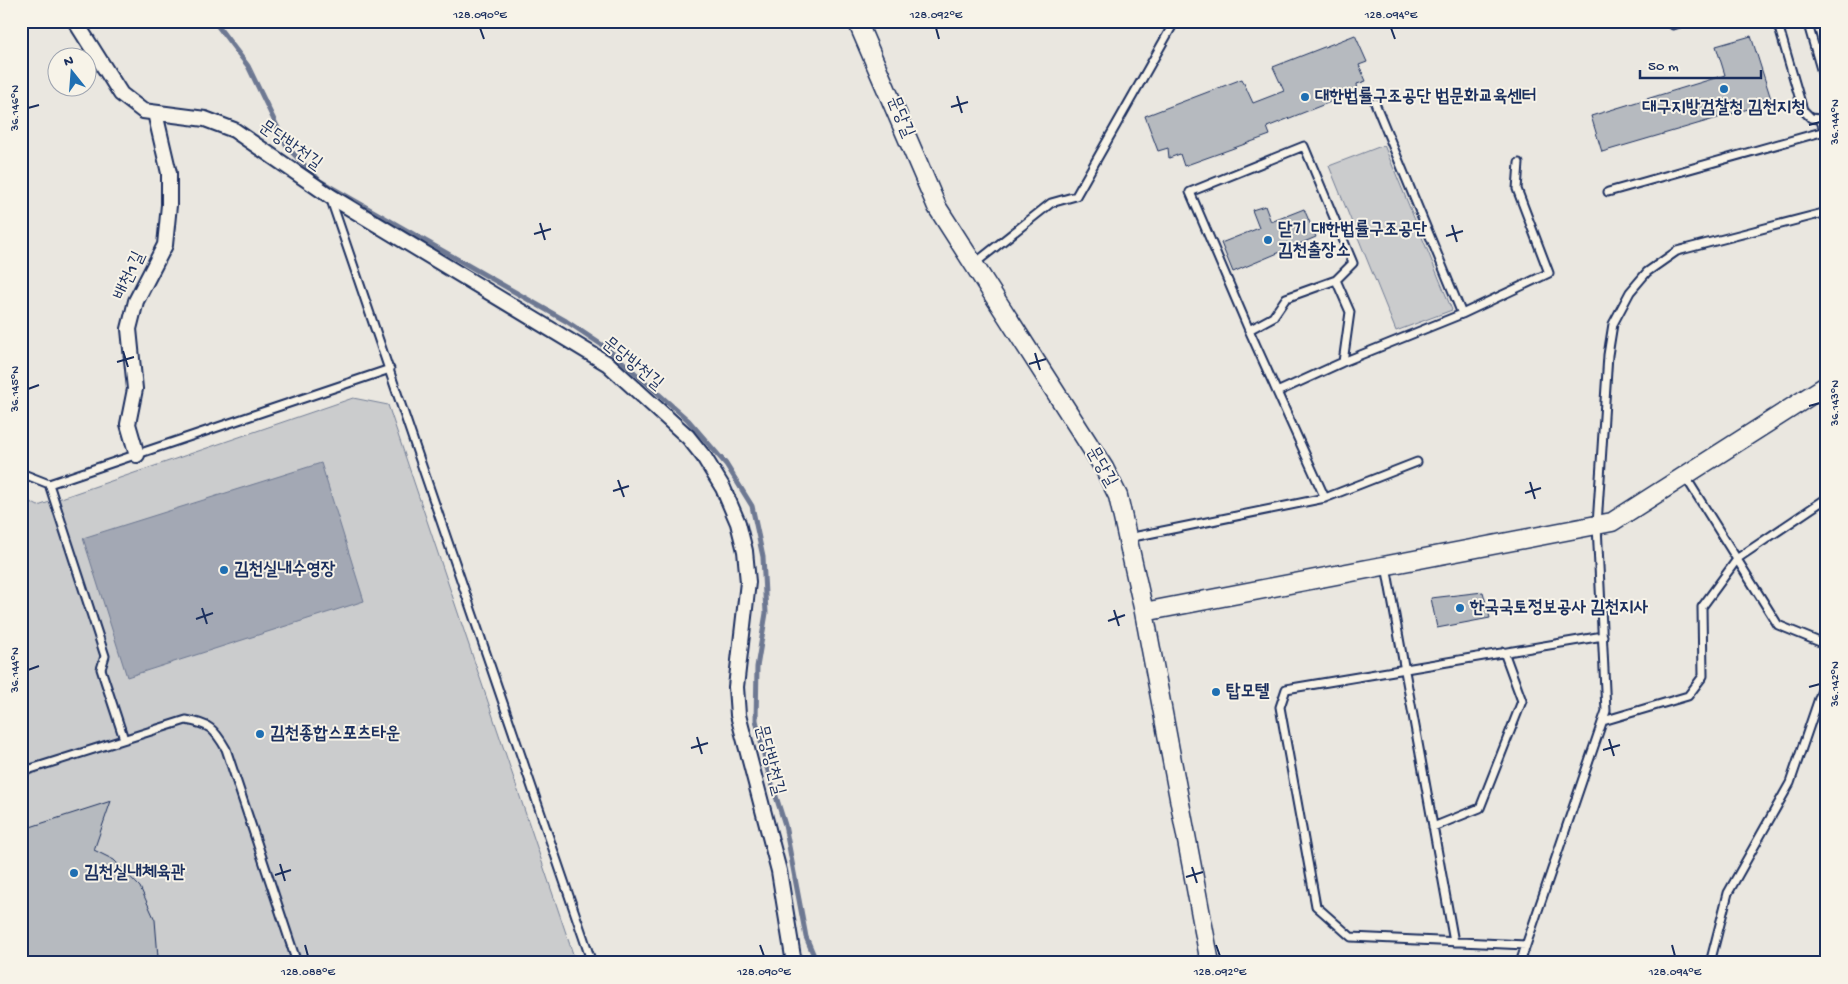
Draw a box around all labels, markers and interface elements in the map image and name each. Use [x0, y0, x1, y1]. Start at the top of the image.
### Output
text: 128.090°E [452, 9, 507, 23]
text: 128.092°E [909, 9, 963, 23]
text: 128.094°E [1364, 9, 1418, 23]
north arrow [48, 48, 98, 98]
scale bar [1640, 48, 1762, 80]
text: N [62, 52, 76, 71]
text: 50 m [1648, 58, 1679, 76]
marker: 대구지방검찰청 김천지청 [1718, 83, 1730, 95]
text: 36.146°N [9, 85, 23, 132]
place label: 대한법률구조공단 법문화교육센터 [1315, 86, 1537, 108]
marker: 대한법률구조공단 법문화교육센터 [1299, 91, 1311, 103]
street label: 문당길 [882, 93, 918, 142]
place label: 대구지방검찰청 김천지청 [1642, 98, 1806, 119]
text: 36.144°N [1829, 99, 1843, 146]
street label: 문당방천길 [254, 117, 326, 176]
place label: 닫기 대한법률구조공단 김천출장소 [1278, 219, 1428, 262]
marker: 닫기 대한법률구조공단 김천출장소 [1262, 234, 1274, 246]
street label: 배천1길 [110, 248, 150, 303]
street label: 문당방천길 [597, 333, 667, 395]
text: 36.145°N [9, 366, 23, 413]
text: 36.143°N [1829, 380, 1843, 427]
street label: 문당길 [1081, 443, 1121, 492]
place label: 김천실내수영장 [234, 560, 336, 581]
marker: 김천실내수영장 [218, 564, 230, 576]
place label: 한국국토정보공사 김천지사 [1469, 598, 1649, 619]
marker: 한국국토정보공사 김천지사 [1454, 602, 1466, 614]
text: 36.144°N [9, 647, 23, 694]
text: 36.142°N [1829, 661, 1843, 708]
place label: 탑모텔 [1226, 682, 1270, 703]
marker: 탑모텔 [1210, 686, 1222, 698]
street label: 문당방천길 [749, 722, 789, 798]
place label: 김천종합스포츠타운 [270, 724, 400, 745]
marker: 김천종합스포츠타운 [254, 728, 266, 740]
place label: 김천실내체육관 [84, 863, 186, 884]
marker: 김천실내체육관 [68, 867, 80, 879]
text: 128.088°E [280, 966, 335, 980]
text: 128.090°E [736, 966, 791, 980]
text: 128.092°E [1193, 966, 1247, 980]
text: 128.094°E [1648, 966, 1702, 980]

